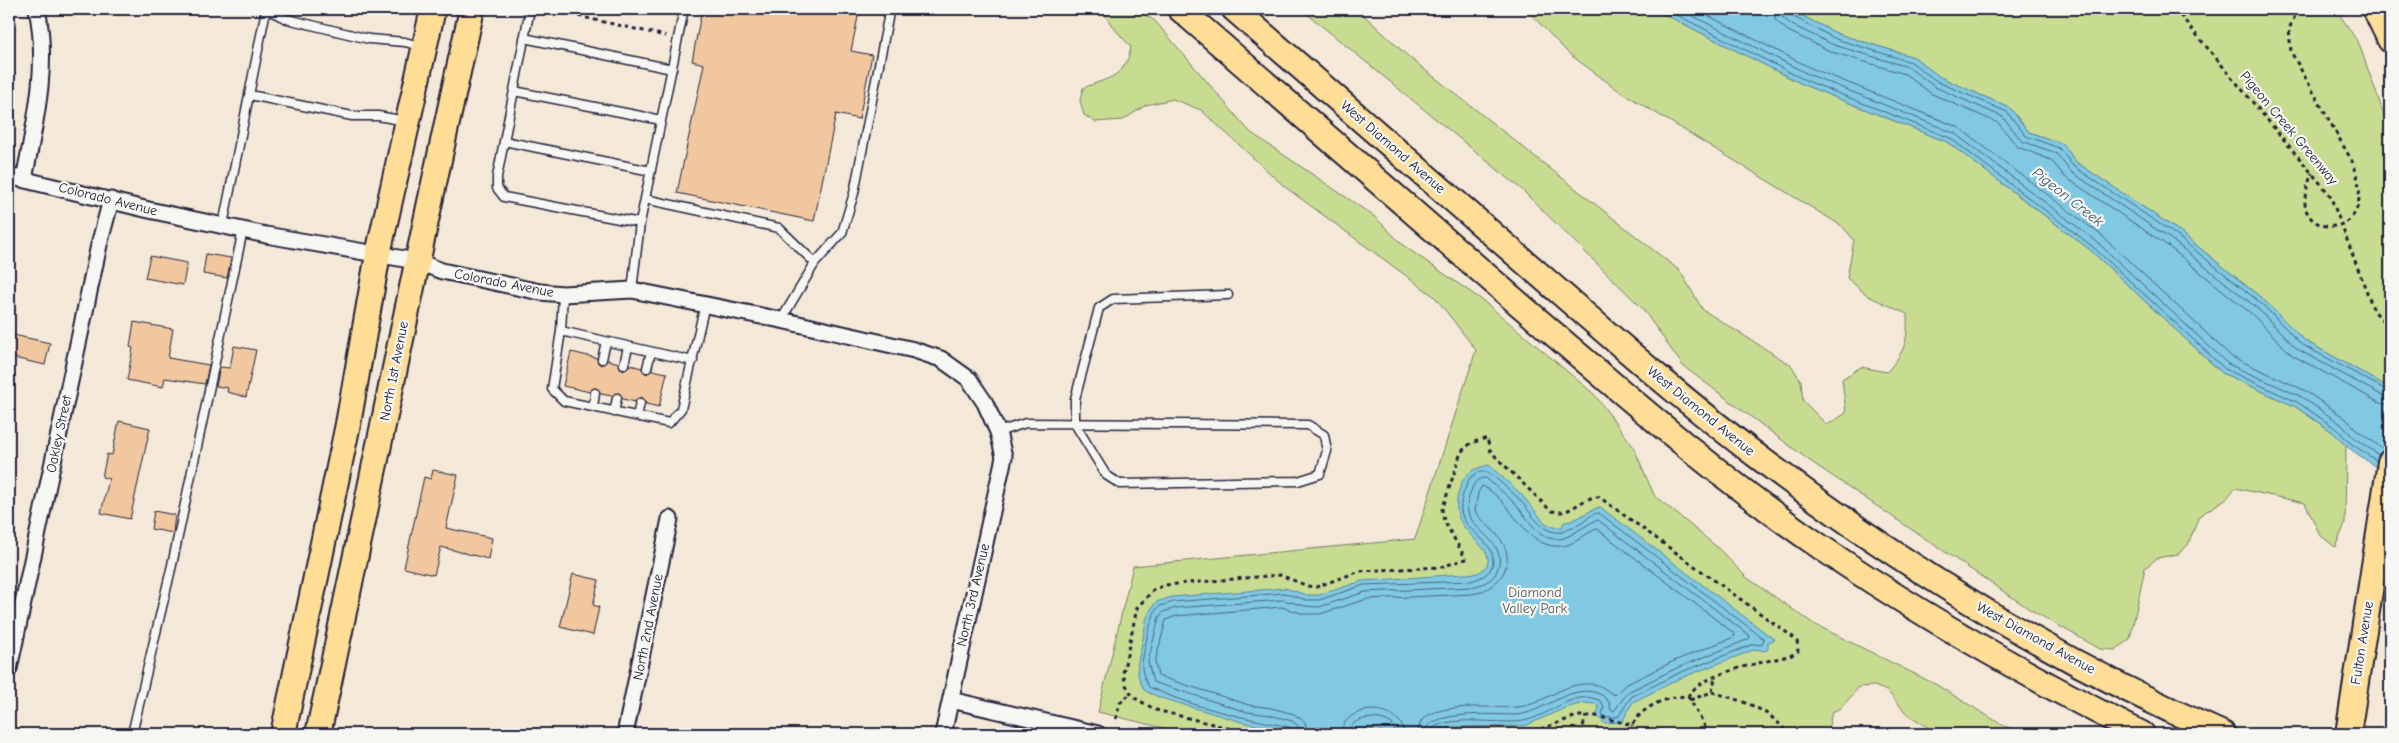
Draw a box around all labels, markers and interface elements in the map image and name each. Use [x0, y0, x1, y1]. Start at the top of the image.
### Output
street label: Pigeon Creek Greenway [2236, 68, 2342, 189]
street label: West Diamond Avenue [1337, 97, 1449, 197]
water label: Pigeon Creek [2029, 164, 2108, 231]
street label: Colorado Avenue [57, 179, 159, 219]
street label: Colorado Avenue [453, 265, 555, 301]
street label: North 1st Avenue [376, 320, 412, 422]
street label: West Diamond Avenue [1644, 362, 1758, 460]
street label: Oakley Street [42, 393, 76, 474]
street label: North 3rd Avenue [953, 542, 993, 648]
street label: North 2nd Avenue [629, 572, 667, 682]
park label: Diamond Valley Park [1503, 584, 1568, 617]
street label: West Diamond Avenue [1974, 598, 2098, 678]
street label: Fulton Avenue [2347, 600, 2377, 686]

